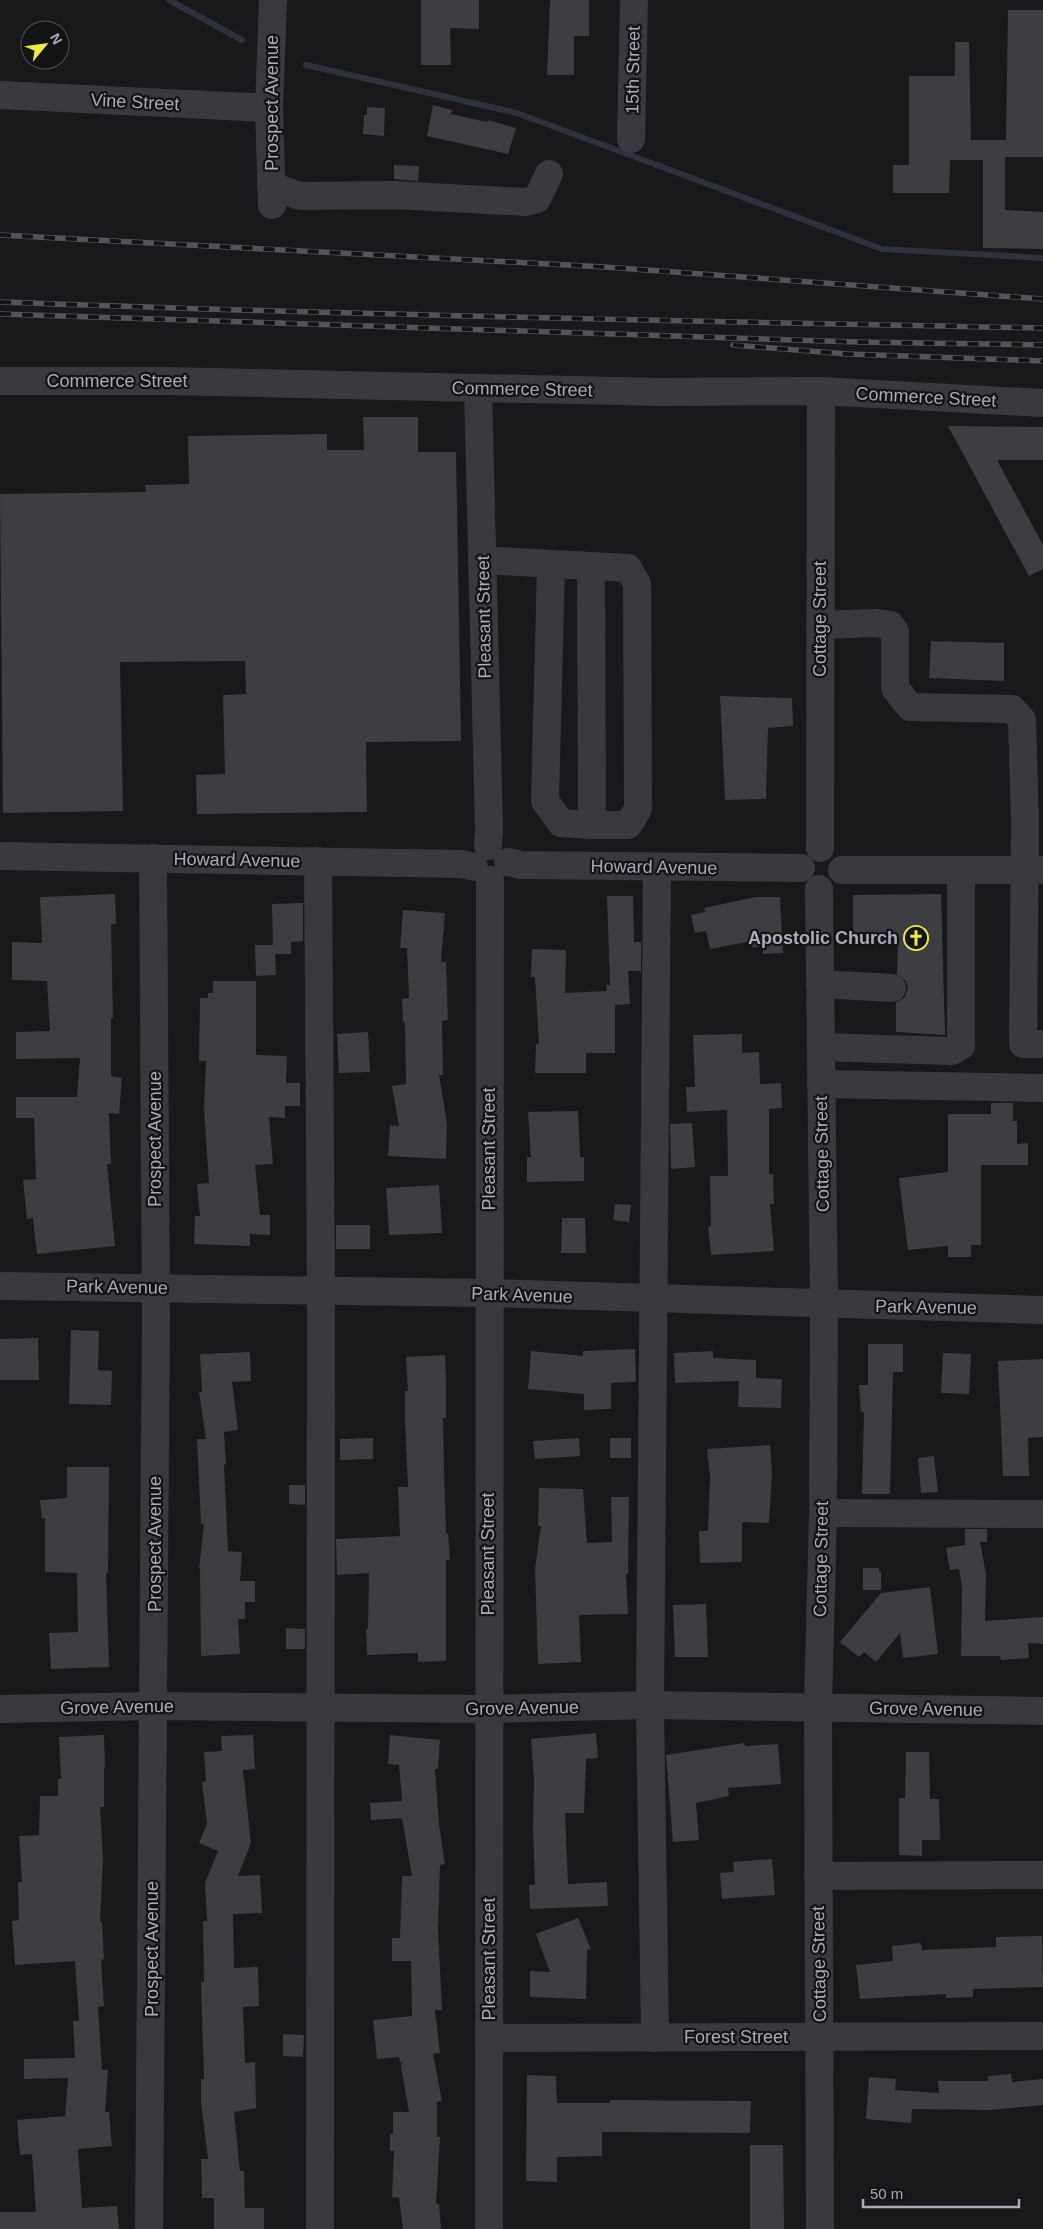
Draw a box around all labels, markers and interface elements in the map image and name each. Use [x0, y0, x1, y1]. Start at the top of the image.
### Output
north arrow [20, 20, 70, 70]
street label: 15th Street [622, 26, 644, 114]
text: N [47, 30, 66, 47]
street label: Prospect Avenue [262, 35, 282, 171]
street label: Vine Street [90, 90, 180, 114]
street label: Commerce Street [46, 371, 188, 391]
street label: Commerce Street [451, 378, 593, 400]
street label: Commerce Street [855, 383, 997, 411]
street label: Pleasant Street [473, 555, 495, 679]
street label: Cottage Street [810, 561, 830, 677]
street label: Howard Avenue [173, 849, 301, 871]
street label: Howard Avenue [590, 856, 718, 878]
church icon: Apostolic Church [903, 925, 929, 951]
place label: Apostolic Church [748, 928, 898, 948]
street label: Prospect Avenue [145, 1071, 165, 1207]
street label: Pleasant Street [479, 1087, 499, 1211]
street label: Cottage Street [811, 1096, 833, 1212]
street label: Park Avenue [66, 1276, 168, 1298]
street label: Park Avenue [471, 1283, 573, 1307]
street label: Park Avenue [875, 1296, 977, 1318]
street label: Prospect Avenue [145, 1476, 165, 1612]
street label: Pleasant Street [478, 1492, 498, 1616]
street label: Cottage Street [810, 1501, 832, 1617]
street label: Grove Avenue [60, 1696, 174, 1718]
street label: Grove Avenue [465, 1697, 579, 1719]
street label: Grove Avenue [869, 1698, 983, 1720]
street label: Prospect Avenue [142, 1881, 162, 2017]
street label: Pleasant Street [479, 1897, 499, 2021]
street label: Cottage Street [808, 1906, 830, 2022]
street label: Forest Street [684, 2027, 788, 2047]
scale bar [863, 2176, 1019, 2208]
text: 50 m [870, 2185, 903, 2202]

